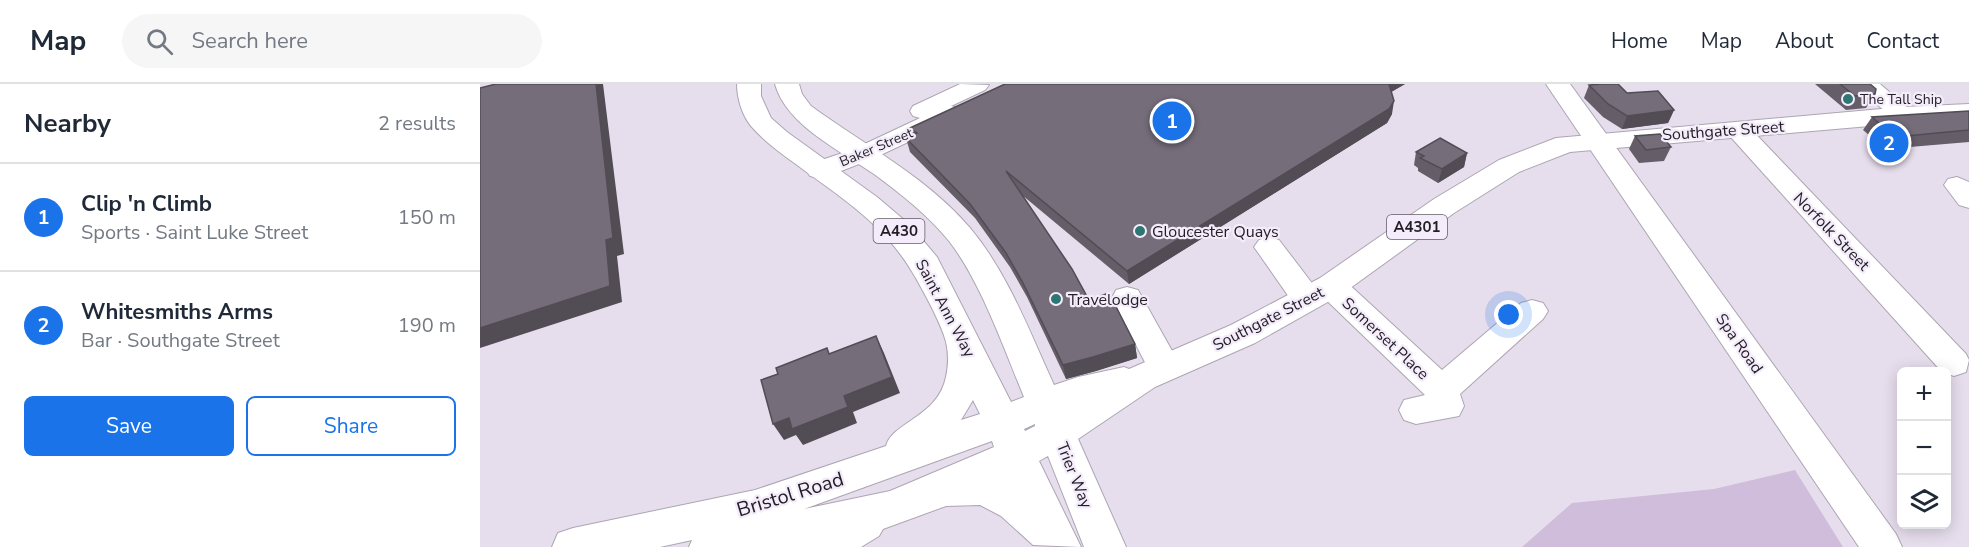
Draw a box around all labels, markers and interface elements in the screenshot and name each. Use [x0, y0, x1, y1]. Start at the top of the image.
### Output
search box [122, 14, 542, 68]
text: Map [30, 22, 86, 60]
icon: search [143, 25, 176, 58]
text: Search here [191, 26, 308, 56]
text: Home [1611, 27, 1668, 55]
text: Map [1701, 27, 1742, 55]
text: About [1775, 27, 1833, 55]
text: Contact [1866, 27, 1939, 55]
place label: The Tall Ship [1860, 90, 1942, 109]
marker: The Tall Ship [1841, 92, 1855, 106]
pin: 1 [1152, 99, 1192, 144]
text: Nearby [24, 106, 111, 141]
text: 2 results [378, 110, 456, 137]
street label: Southgate Street [1661, 116, 1785, 146]
pin: 2 [1870, 120, 1908, 166]
street label: Baker Street [837, 123, 916, 171]
street label: Norfolk Street [1788, 188, 1875, 276]
text: Clip 'n Climb [81, 189, 212, 219]
text: 1 [38, 204, 50, 231]
text: 150 m [398, 204, 456, 231]
road number: A4301 [1387, 215, 1447, 239]
text: Sports · Saint Luke Street [81, 219, 308, 246]
road number: A430 [874, 219, 924, 243]
place label: Gloucester Quays [1152, 221, 1279, 243]
marker: Gloucester Quays [1133, 224, 1147, 238]
street label: Saint Ann Way [910, 256, 981, 362]
street label: Southgate Street [1209, 281, 1328, 356]
place label: Travelodge [1068, 289, 1148, 311]
marker: Travelodge [1049, 292, 1063, 306]
street label: Somerset Place [1337, 293, 1434, 385]
text: Whitesmiths Arms [81, 297, 273, 327]
your location [1494, 300, 1523, 329]
street label: Spa Road [1710, 309, 1768, 378]
text: 2 [38, 312, 50, 339]
text: 190 m [398, 312, 456, 339]
text: Bar · Southgate Street [81, 327, 280, 354]
map controls [1897, 367, 1951, 529]
button: + [1897, 367, 1951, 421]
button: Save [24, 396, 234, 456]
button: Share [246, 396, 456, 456]
button: − [1897, 421, 1951, 475]
street label: Trier Way [1051, 439, 1098, 512]
street label: Bristol Road [733, 465, 847, 524]
button: layers [1897, 475, 1951, 529]

